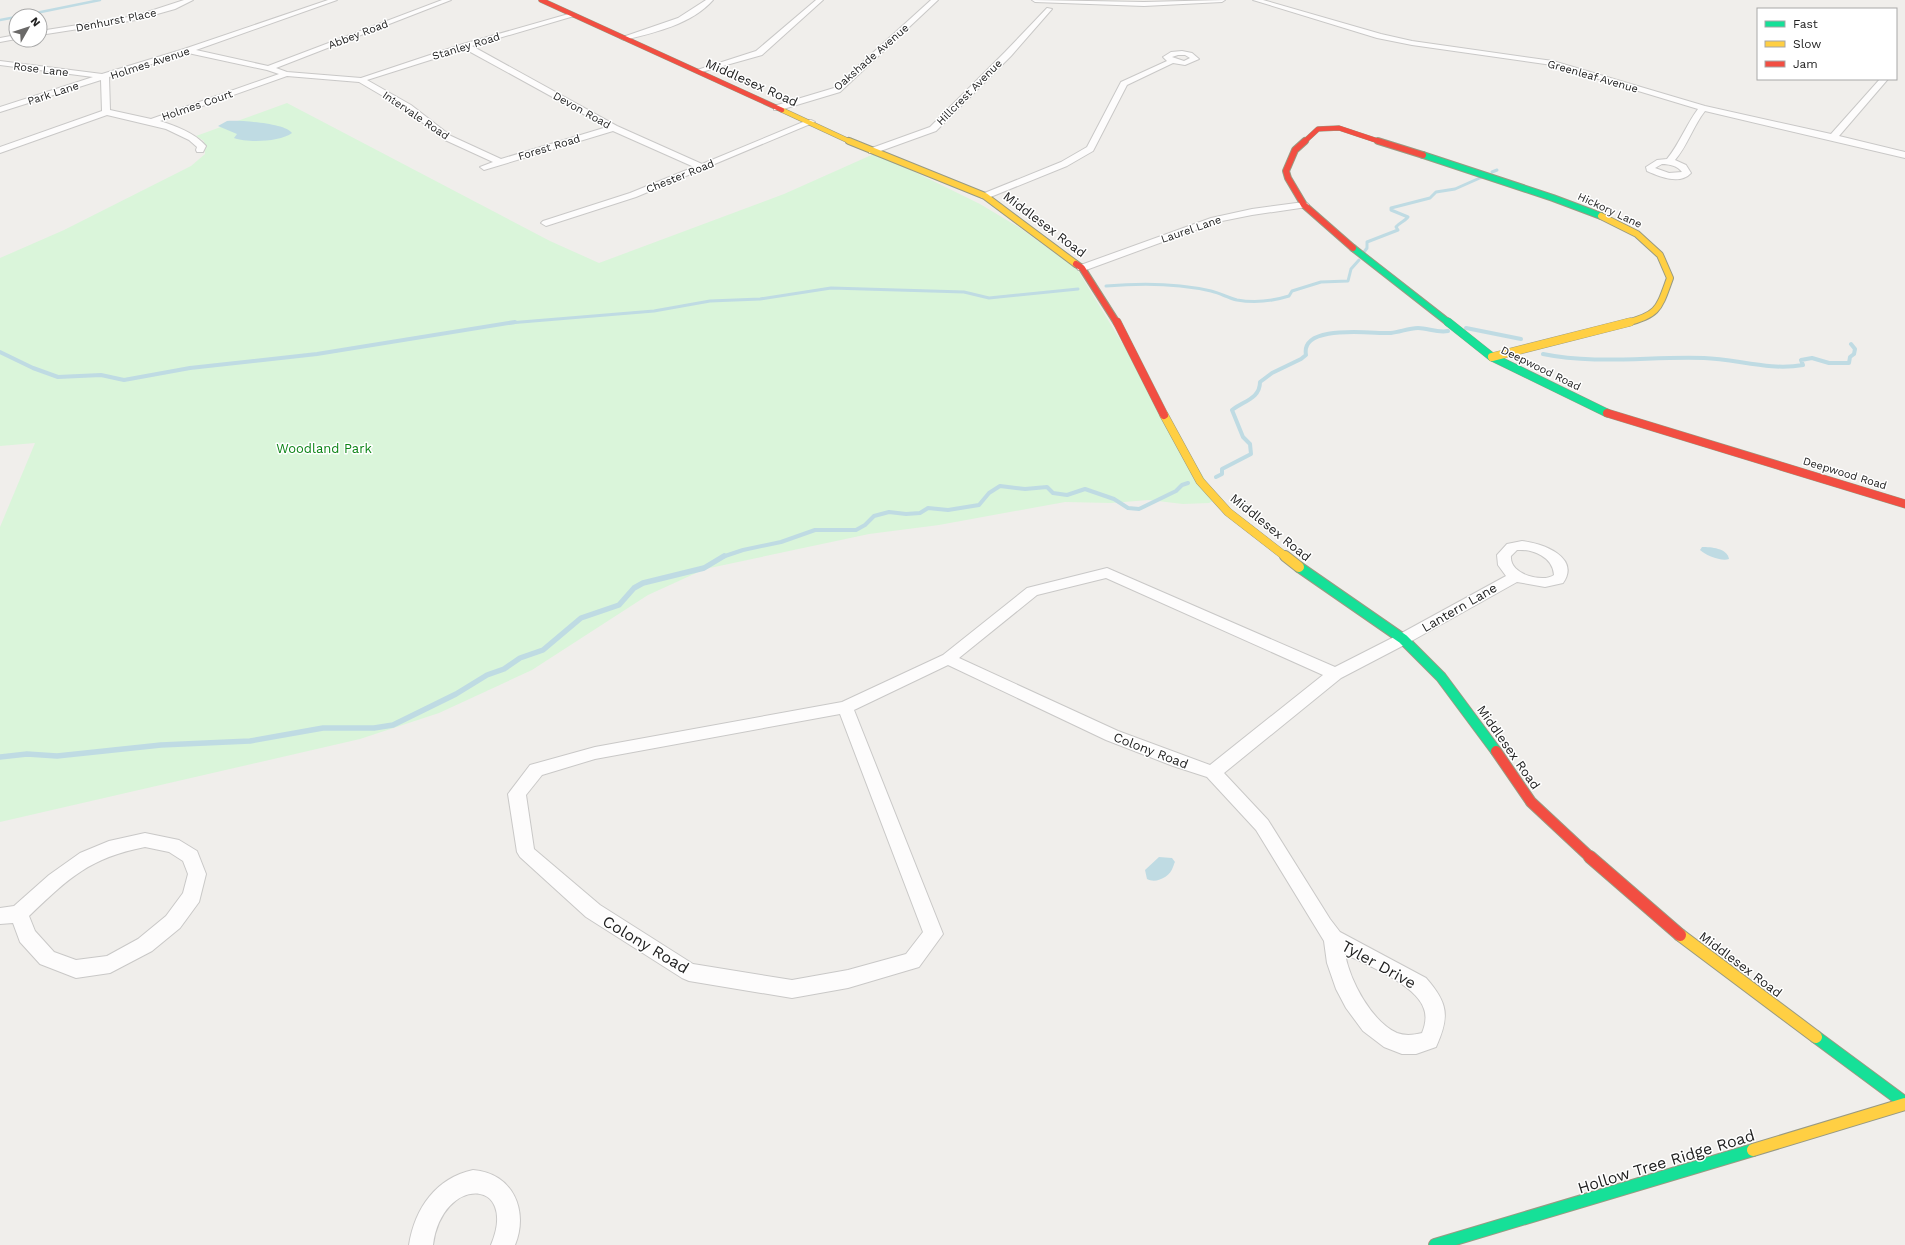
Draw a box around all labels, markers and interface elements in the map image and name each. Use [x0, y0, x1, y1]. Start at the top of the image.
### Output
street label: Denhurst Place [75, 6, 158, 35]
north arrow [8, 8, 48, 48]
legend [1757, 8, 1897, 80]
text: N [28, 15, 43, 29]
street label: Abbey Road [326, 17, 390, 52]
text: Fast [1793, 17, 1818, 31]
street label: Oakshade Avenue [831, 21, 911, 93]
street label: Stanley Road [431, 30, 502, 63]
text: Slow [1793, 37, 1821, 51]
street label: Holmes Avenue [109, 45, 192, 82]
street label: Middlesex Road [703, 55, 800, 109]
street label: Hillcrest Avenue [934, 57, 1005, 128]
street label: Greenleaf Avenue [1546, 57, 1640, 96]
text: Jam [1793, 57, 1818, 71]
street label: Rose Lane [13, 60, 69, 79]
street label: Park Lane [26, 79, 80, 108]
street label: Holmes Court [160, 87, 235, 124]
street label: Intervale Road [380, 88, 451, 142]
street label: Devon Road [551, 89, 613, 132]
street label: Forest Road [516, 132, 582, 163]
street label: Chester Road [644, 157, 716, 196]
street label: Middlesex Road [1001, 189, 1089, 260]
street label: Hickory Lane [1576, 190, 1644, 231]
street label: Laurel Lane [1159, 213, 1223, 246]
street label: Deepwood Road [1499, 344, 1583, 393]
park label: Woodland Park [276, 441, 372, 456]
street label: Deepwood Road [1801, 455, 1888, 492]
street label: Middlesex Road [1227, 490, 1314, 564]
street label: Lantern Lane [1419, 580, 1500, 635]
street label: Middlesex Road [1474, 702, 1543, 792]
street label: Colony Road [1111, 729, 1190, 772]
street label: Colony Road [599, 911, 692, 978]
street label: Middlesex Road [1697, 929, 1785, 1000]
street label: Tyler Drive [1338, 936, 1419, 993]
street label: Hollow Tree Ridge Road [1575, 1125, 1757, 1198]

